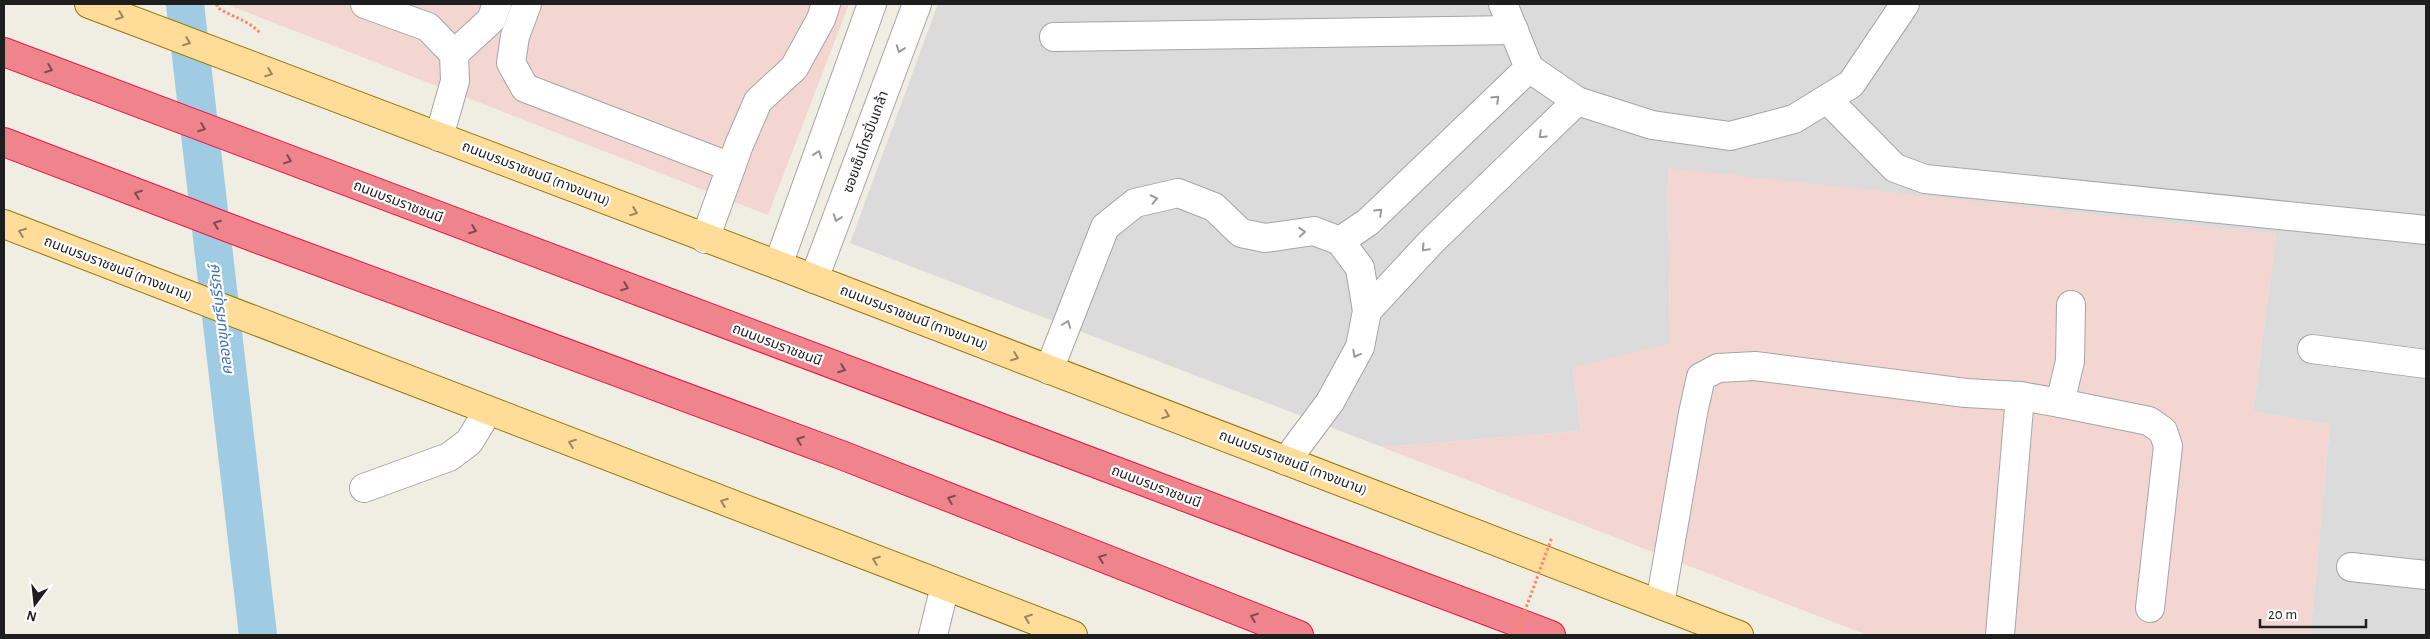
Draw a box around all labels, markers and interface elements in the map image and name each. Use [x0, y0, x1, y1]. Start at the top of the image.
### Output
one-way arrow [115, 10, 123, 20]
one-way arrow [182, 35, 191, 46]
one-way arrow [896, 45, 906, 53]
one-way arrow [44, 63, 53, 73]
one-way arrow [265, 67, 273, 77]
street label: ซอยเซ็นโทรปิ่นเกล้า [838, 88, 891, 195]
one-way arrow [1491, 96, 1500, 105]
one-way arrow [198, 122, 206, 132]
one-way arrow [1539, 129, 1548, 138]
street label: ถนนบรมราชชนนี (ทางขนาน) [460, 138, 612, 209]
one-way arrow [812, 150, 822, 158]
one-way arrow [283, 154, 292, 164]
street label: ถนนบรมราชชนนี [351, 178, 445, 225]
one-way arrow [135, 190, 143, 200]
one-way arrow [1149, 194, 1158, 205]
one-way arrow [629, 206, 637, 216]
one-way arrow [1373, 209, 1382, 218]
one-way arrow [833, 213, 843, 222]
one-way arrow [213, 220, 222, 230]
one-way arrow [468, 224, 476, 234]
one-way arrow [19, 227, 27, 237]
one-way arrow [1298, 227, 1306, 238]
street label: ถนนบรมราชชนนี (ทางขนาน) [42, 233, 194, 304]
one-way arrow [1422, 242, 1431, 251]
water label: คลองขุนศรีบุรีรักษ์ [206, 261, 236, 376]
one-way arrow [620, 281, 628, 291]
street label: ถนนบรมราชชนนี (ทางขนาน) [838, 282, 990, 353]
street label: ถนนบรมราชชนนี [730, 321, 824, 368]
one-way arrow [1061, 321, 1071, 329]
one-way arrow [1352, 349, 1362, 358]
one-way arrow [1010, 351, 1018, 361]
one-way arrow [837, 363, 846, 374]
one-way arrow [1161, 409, 1170, 419]
street label: ถนนบรมราชชนนี (ทางขนาน) [1217, 427, 1369, 498]
one-way arrow [796, 436, 804, 446]
one-way arrow [568, 439, 577, 450]
street label: ถนนบรมราชชนนี [1109, 463, 1203, 510]
one-way arrow [947, 494, 956, 505]
one-way arrow [720, 497, 729, 508]
one-way arrow [1099, 554, 1107, 564]
one-way arrow [872, 556, 881, 566]
north arrow [10, 579, 60, 629]
scale bar [2260, 596, 2366, 628]
text: 20 m [2268, 607, 2297, 622]
text: N [25, 608, 38, 624]
one-way arrow [1250, 613, 1259, 624]
one-way arrow [1024, 614, 1032, 624]

